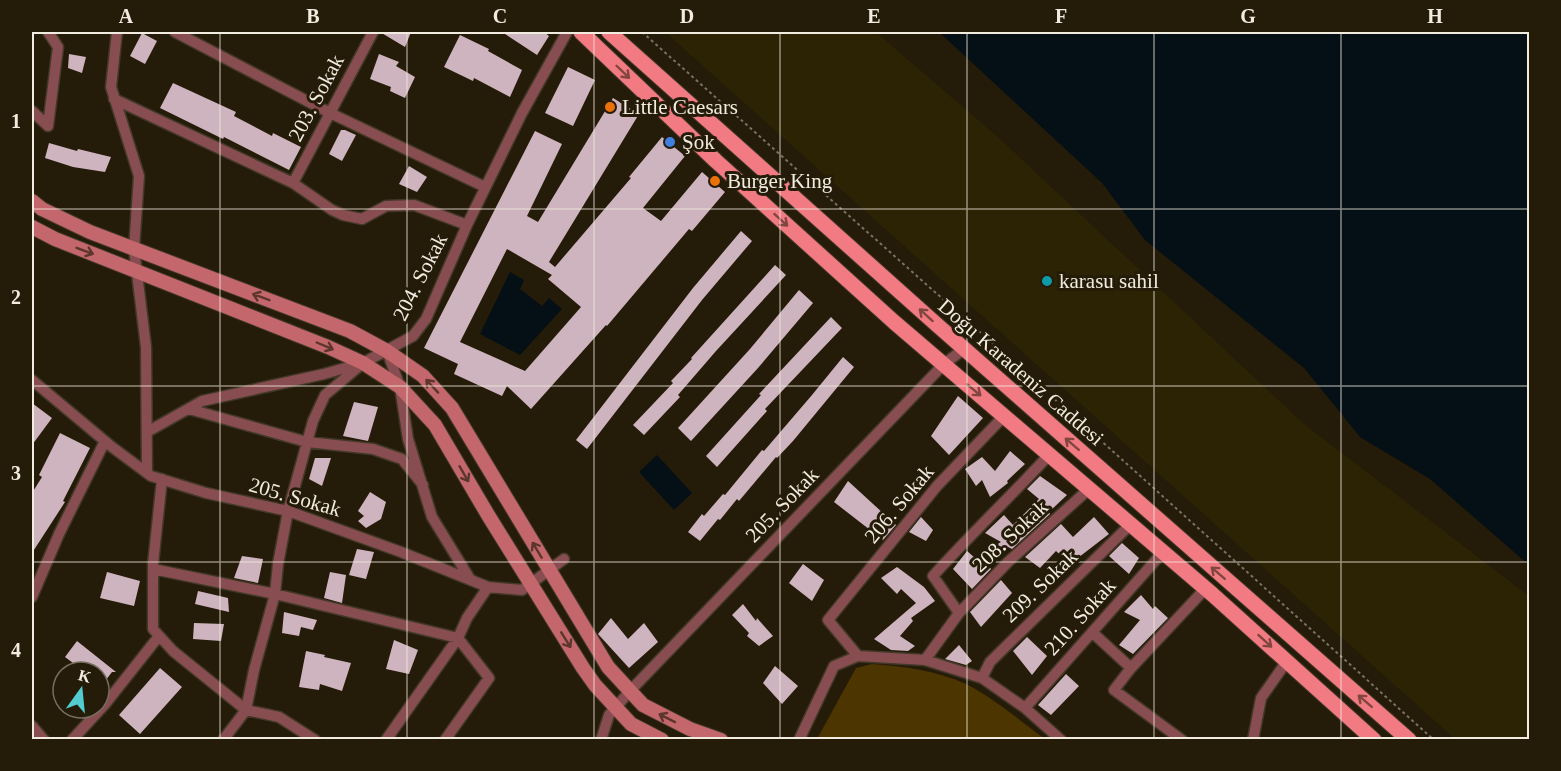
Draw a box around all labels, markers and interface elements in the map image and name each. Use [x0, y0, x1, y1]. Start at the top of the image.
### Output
text: A [119, 5, 134, 27]
text: B [306, 5, 320, 27]
text: C [493, 5, 507, 27]
text: D [680, 5, 694, 27]
text: E [867, 5, 881, 27]
text: F [1055, 5, 1067, 27]
text: G [1240, 5, 1256, 27]
text: H [1427, 5, 1443, 27]
street label: 203. Sokak [283, 50, 349, 145]
one-way arrow [616, 65, 631, 79]
place label: Little Caesars [622, 95, 738, 119]
marker: Little Caesars [603, 100, 617, 114]
text: 1 [11, 110, 21, 132]
place label: Şok [682, 130, 715, 154]
marker: Şok [663, 135, 677, 149]
place label: Burger King [727, 169, 833, 193]
marker: Burger King [708, 174, 722, 188]
one-way arrow [773, 212, 788, 226]
street label: 204. Sokak [388, 229, 452, 325]
one-way arrow [75, 246, 93, 257]
place label: karasu sahil [1059, 269, 1159, 293]
marker: karasu sahil [1040, 274, 1054, 288]
text: 2 [11, 286, 21, 308]
one-way arrow [252, 291, 271, 302]
street label: Doğu Karadeniz Caddesi [933, 294, 1109, 450]
one-way arrow [918, 308, 933, 322]
one-way arrow [315, 341, 333, 352]
one-way arrow [425, 379, 439, 394]
one-way arrow [966, 383, 981, 397]
one-way arrow [1065, 437, 1080, 451]
street label: 206. Sokak [859, 460, 939, 548]
text: 3 [11, 462, 21, 484]
street label: 205. Sokak [741, 462, 824, 547]
one-way arrow [458, 465, 470, 482]
street label: 205. Sokak [246, 472, 344, 522]
street label: 208. Sokak [967, 495, 1053, 577]
one-way arrow [531, 542, 543, 559]
street label: 209. Sokak [998, 544, 1083, 627]
one-way arrow [1210, 566, 1226, 579]
street label: 210. Sokak [1039, 573, 1121, 660]
one-way arrow [559, 632, 572, 649]
one-way arrow [1257, 634, 1272, 648]
text: 4 [11, 639, 21, 661]
north arrow [51, 660, 111, 720]
text: K [77, 666, 93, 686]
one-way arrow [1358, 694, 1373, 708]
one-way arrow [659, 711, 677, 723]

